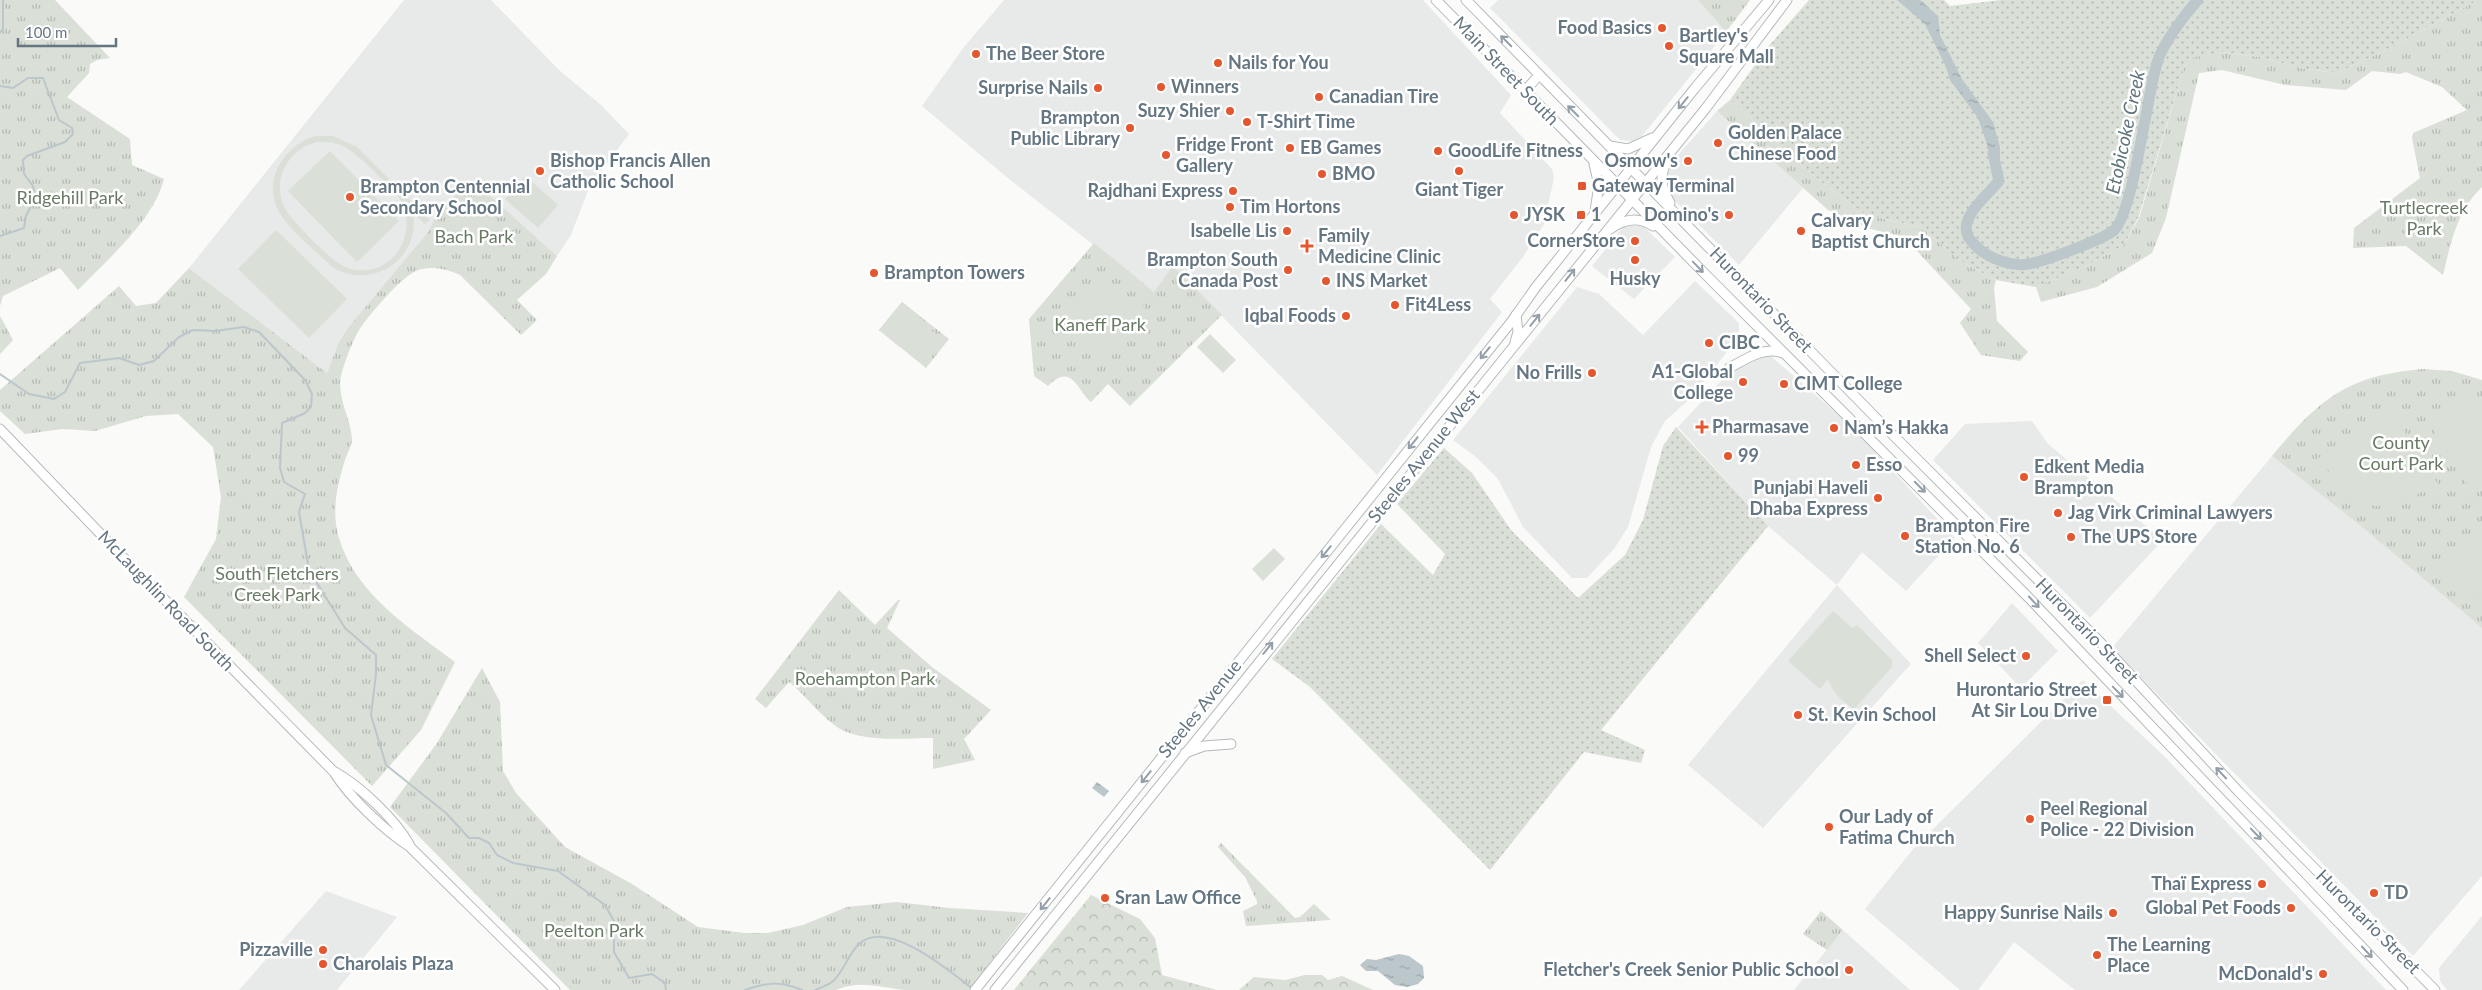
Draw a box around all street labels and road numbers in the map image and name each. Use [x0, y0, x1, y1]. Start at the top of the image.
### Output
street label: Main Street South [1449, 11, 1564, 129]
street label: Hurontario Street [1706, 242, 1818, 357]
street label: Steeles Avenue West [1363, 384, 1484, 527]
street label: McLaughlin Road South [94, 525, 240, 675]
street label: Hurontario Street [2032, 573, 2144, 688]
street label: Steeles Avenue [1153, 655, 1246, 762]
street label: Hurontario Street [2312, 865, 2426, 978]

